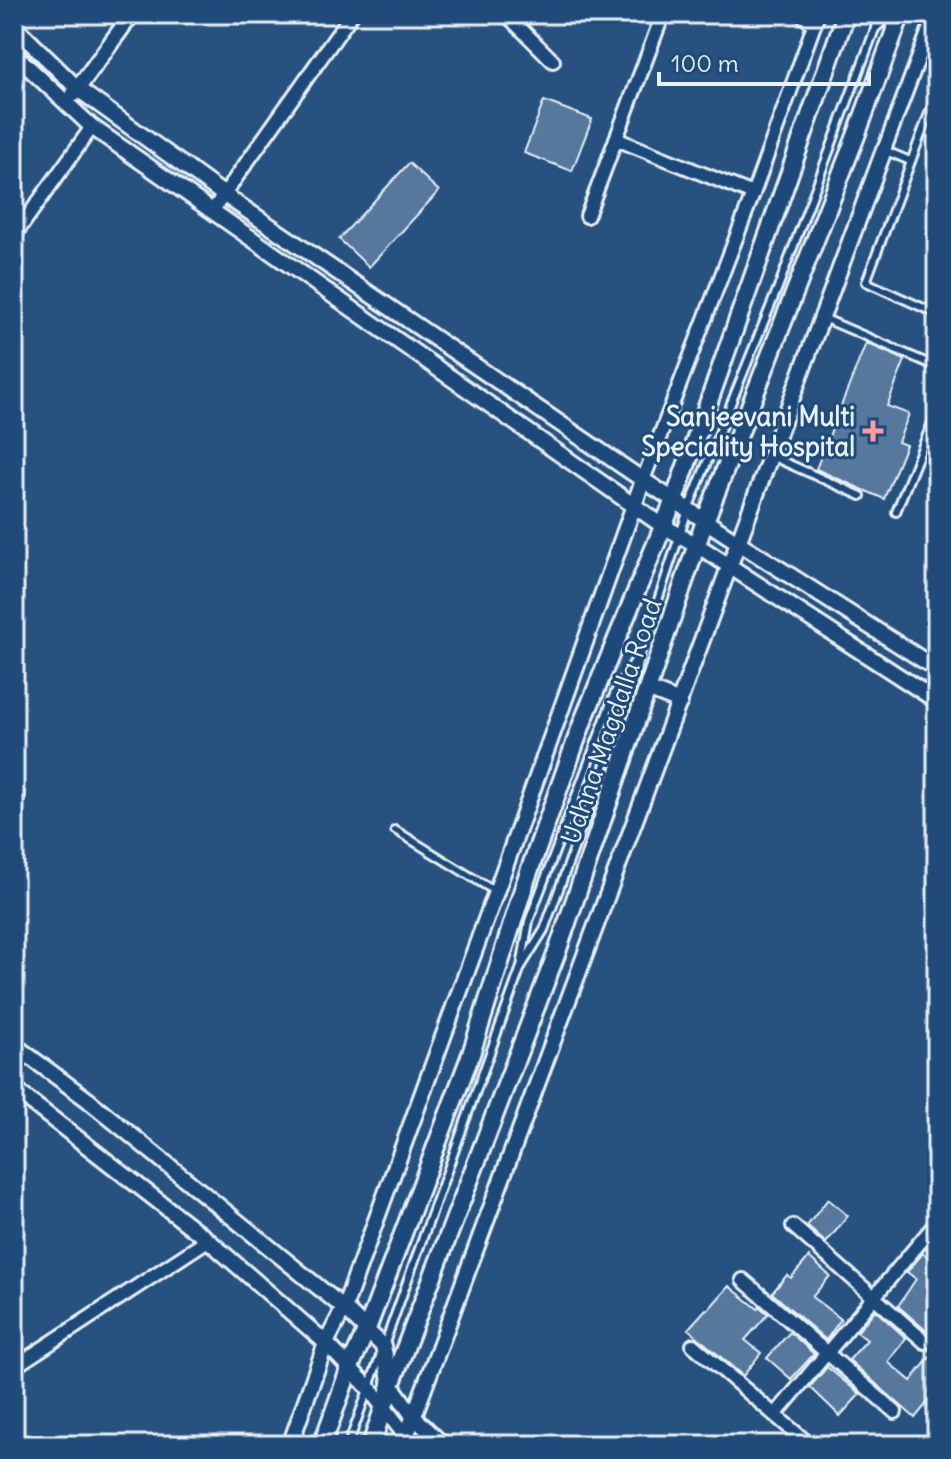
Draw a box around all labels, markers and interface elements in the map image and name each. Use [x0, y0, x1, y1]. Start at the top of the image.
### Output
scale bar [659, 36, 869, 86]
text: 100 m [671, 48, 739, 78]
place label: Sanjeevani Multi Speciality Hospital [641, 400, 855, 463]
marker: Sanjeevani Multi Speciality Hospital [862, 420, 884, 442]
street label: Udhna Magdalla Road [553, 594, 669, 848]

